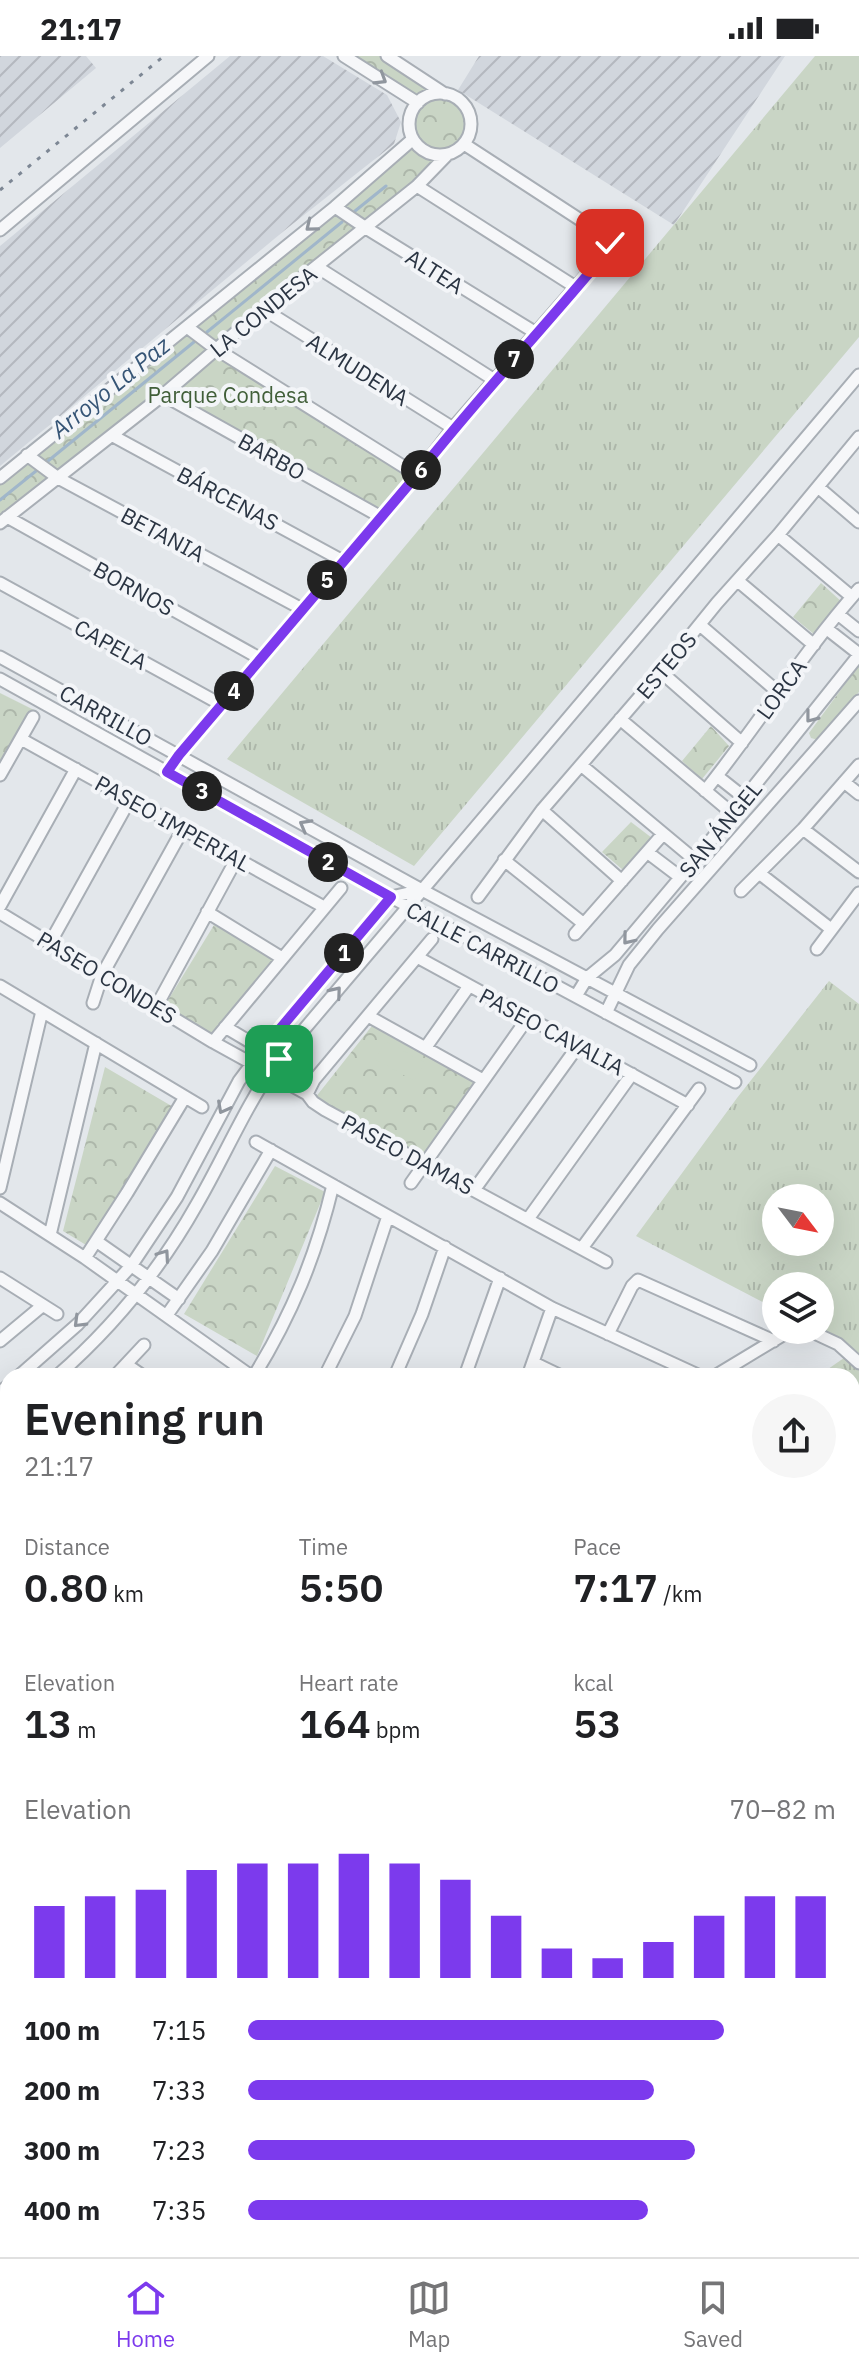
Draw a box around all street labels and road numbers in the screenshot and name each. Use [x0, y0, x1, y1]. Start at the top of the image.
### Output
street label: ALTEA [401, 242, 469, 300]
street label: LA CONDESA [203, 259, 323, 363]
street label: ALMUDENA [301, 326, 415, 412]
street label: BARBO [233, 426, 311, 486]
street label: BÁRCENAS [172, 459, 284, 537]
street label: BETANIA [116, 500, 210, 568]
street label: BORNOS [89, 554, 179, 622]
street label: CAPELA [69, 612, 153, 676]
street label: ESTEOS [629, 625, 703, 705]
street label: LORCA [749, 653, 813, 725]
street label: CARRILLO [55, 678, 157, 752]
street label: PASEO IMPERIAL [90, 768, 256, 878]
street label: SAN ÁNGEL [672, 775, 768, 883]
street label: CALLE CARRILLO [401, 894, 565, 1000]
street label: PASEO CONDES [32, 924, 182, 1030]
street label: PASEO CAVALIA [474, 981, 630, 1081]
street label: PASEO DAMAS [337, 1107, 479, 1201]

